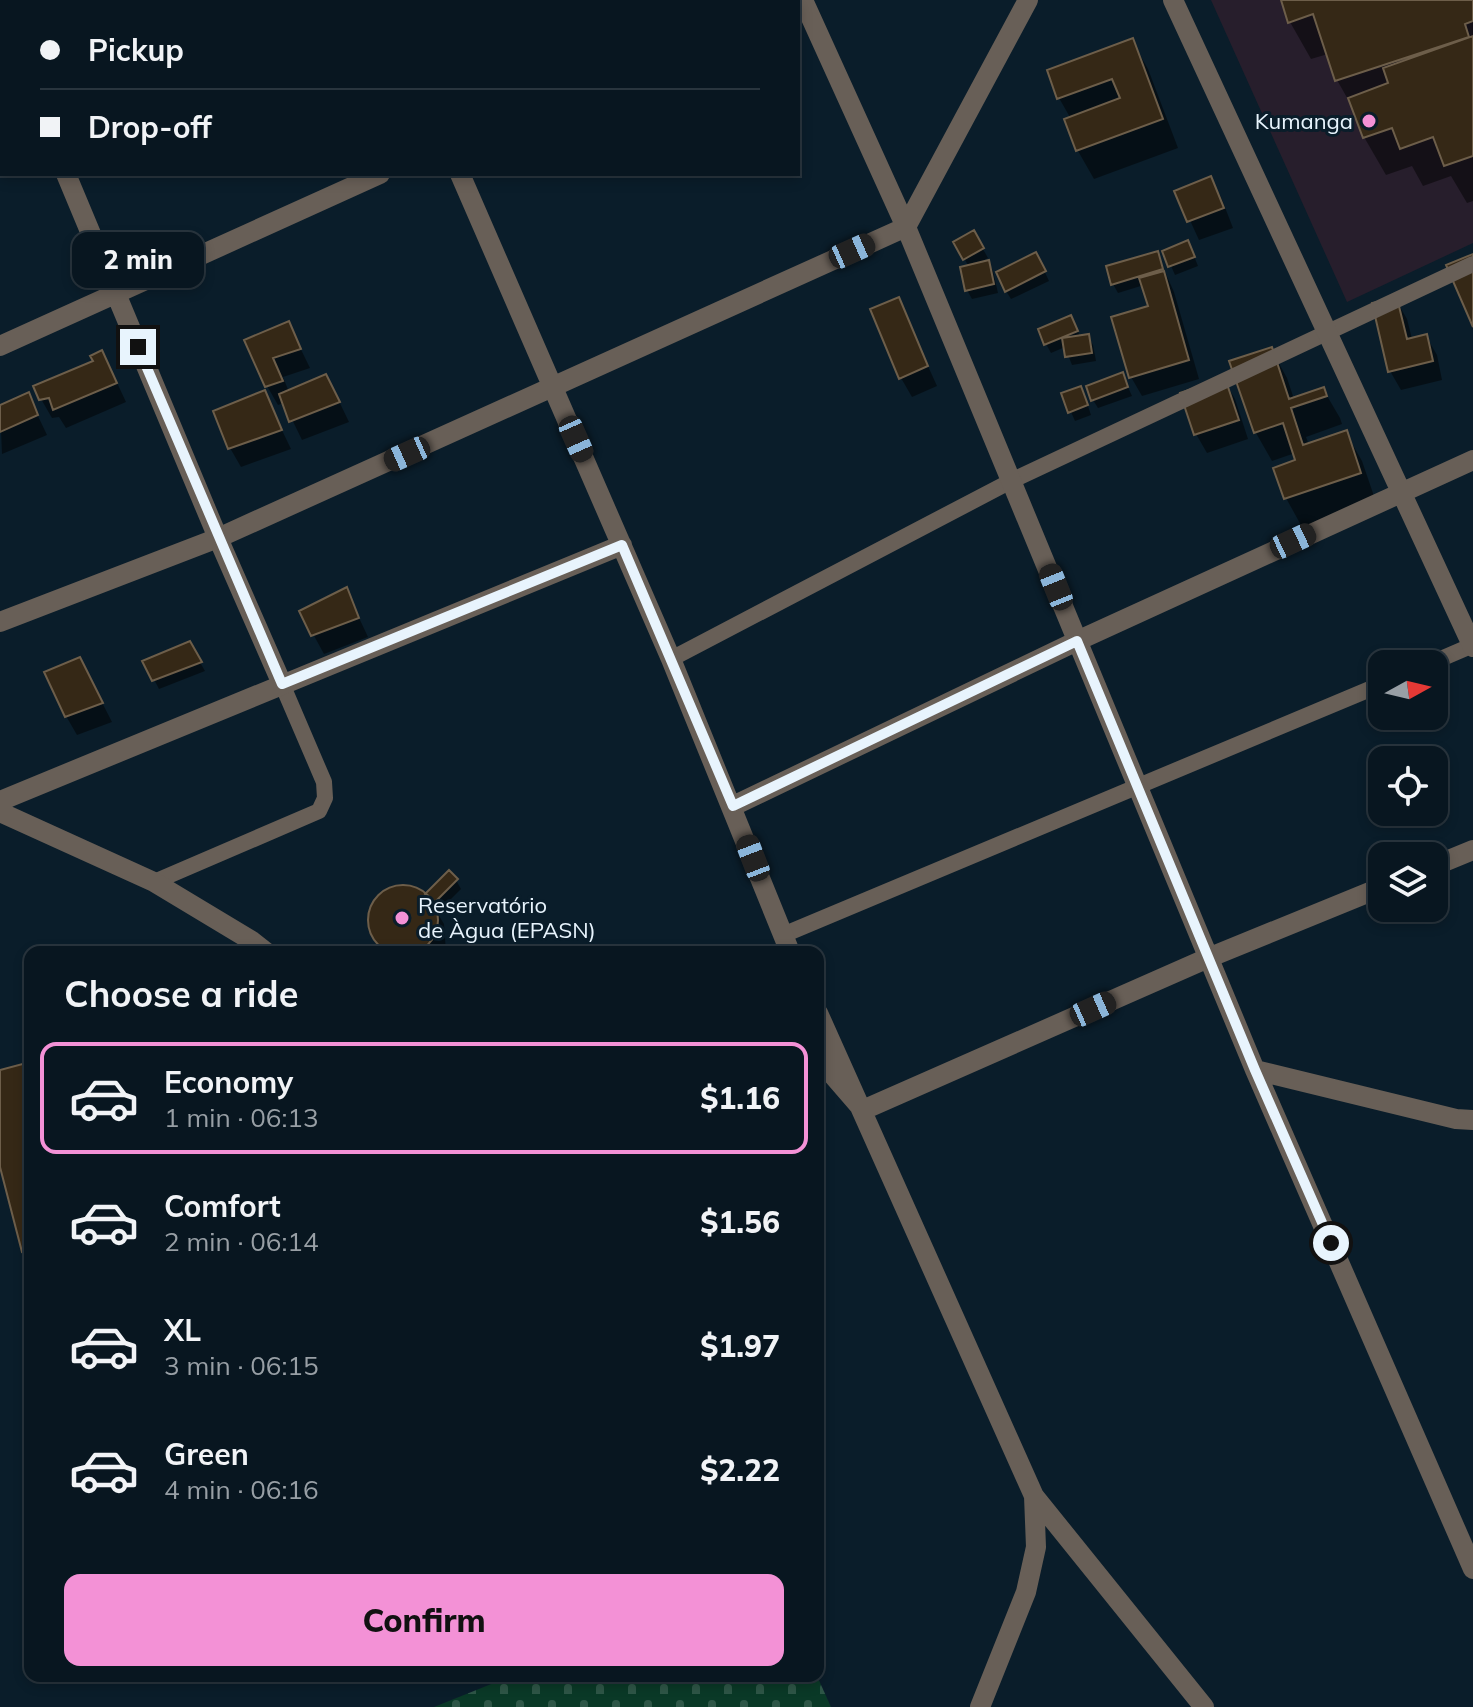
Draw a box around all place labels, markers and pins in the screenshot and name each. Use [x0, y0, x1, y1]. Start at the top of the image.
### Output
place label: Kumanga [1255, 107, 1353, 135]
marker: Kumanga [1360, 112, 1378, 130]
place label: Reservatório de Àgua (EPASN) [418, 891, 596, 944]
marker: Reservatório de Àgua (EPASN) [393, 909, 411, 927]

